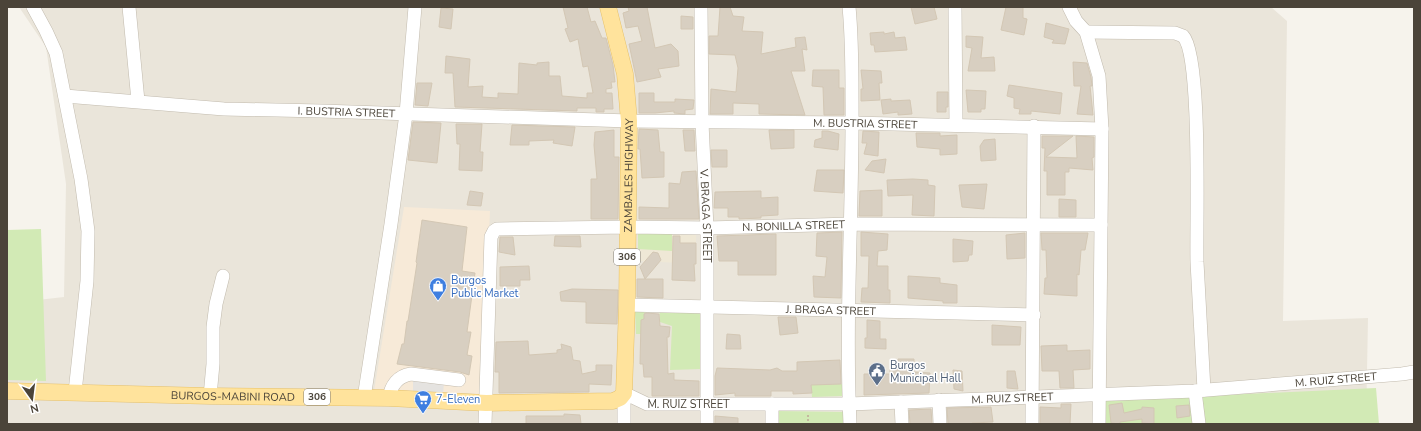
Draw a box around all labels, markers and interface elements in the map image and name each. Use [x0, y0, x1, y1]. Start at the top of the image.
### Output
street label: I. BUSTRIA STREET [297, 103, 396, 121]
street label: M. BUSTRIA STREET [813, 115, 918, 132]
street label: ZAMBALES HIGHWAY [620, 118, 637, 232]
street label: V. BRAGA STREET [697, 168, 715, 263]
street label: N. BONILLA STREET [742, 217, 846, 235]
road number: 306 [614, 249, 640, 265]
place label: Burgos Public Market [451, 273, 519, 301]
shop icon: Burgos Public Market [428, 276, 448, 301]
street label: J. BRAGA STREET [785, 301, 877, 319]
place label: Burgos Municipal Hall [890, 358, 962, 386]
public building icon: Burgos Municipal Hall [867, 361, 887, 386]
street label: M. RUIZ STREET [1294, 369, 1378, 390]
north arrow [12, 379, 52, 419]
street label: BURGOS-MABINI ROAD [171, 388, 295, 404]
road number: 306 [304, 389, 330, 405]
supermarket icon: 7-Eleven [413, 389, 433, 414]
street label: M. RUIZ STREET [971, 389, 1054, 407]
place label: 7-Eleven [436, 392, 480, 407]
street label: M. RUIZ STREET [647, 397, 730, 412]
text: N [28, 400, 40, 416]

